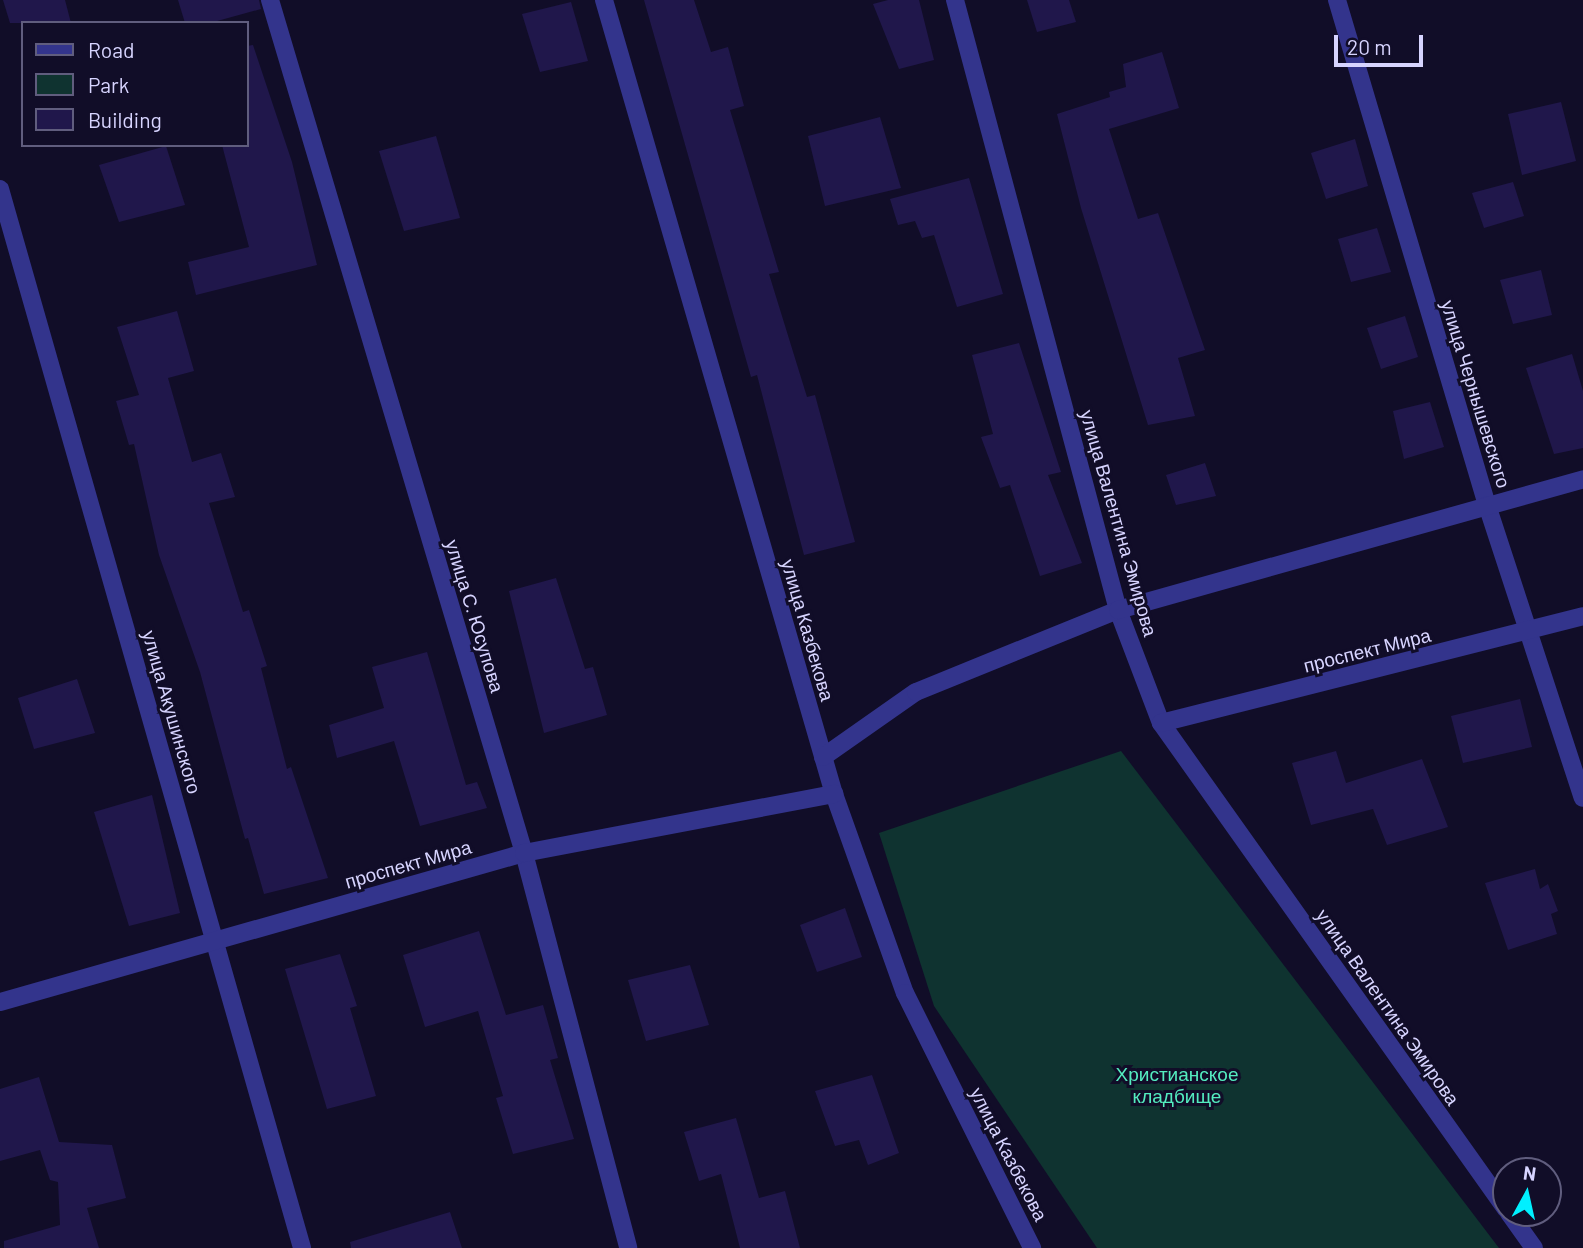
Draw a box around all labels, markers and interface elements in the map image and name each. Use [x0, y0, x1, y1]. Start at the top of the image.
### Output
legend [21, 21, 248, 147]
scale bar [1338, 21, 1427, 65]
text: 20 m [1347, 34, 1392, 59]
text: Road [88, 37, 134, 62]
text: Park [88, 72, 129, 97]
text: Building [88, 107, 162, 132]
street label: улица Чернышевского [1437, 297, 1515, 491]
street label: улица Валентина Эмирова [1076, 407, 1162, 639]
street label: улица С. Юсупова [441, 537, 509, 695]
street label: улица Казбекова [777, 556, 839, 704]
street label: проспект Мира [1301, 623, 1433, 677]
street label: улица Акушинского [138, 628, 206, 796]
street label: проспект Мира [342, 835, 474, 893]
street label: улица Валентина Эмирова [1311, 905, 1465, 1109]
park label: Христианское кладбище [1116, 1063, 1238, 1107]
street label: улица Казбекова [966, 1083, 1052, 1225]
north arrow [1492, 1157, 1562, 1227]
text: N [1522, 1160, 1538, 1185]

